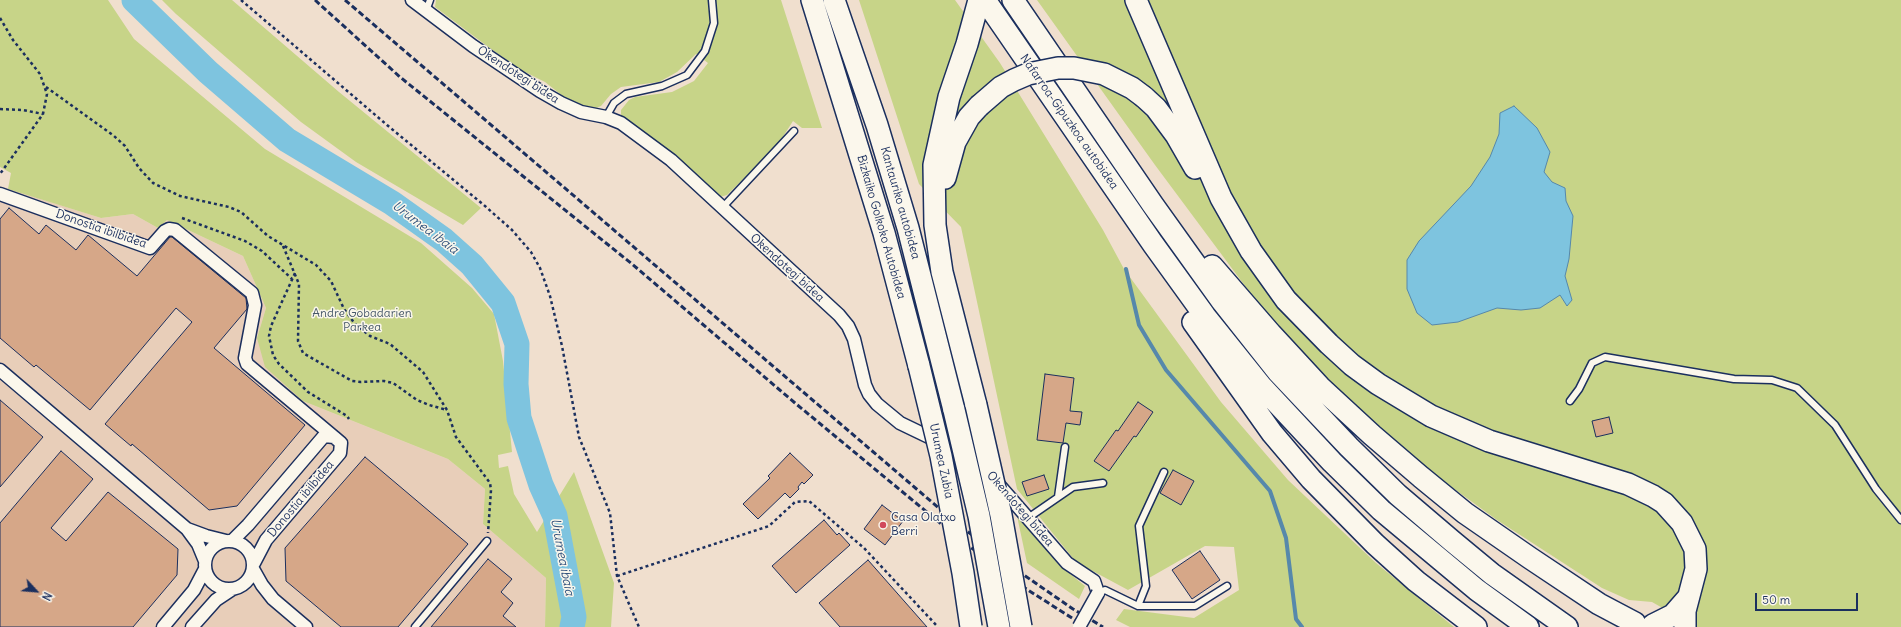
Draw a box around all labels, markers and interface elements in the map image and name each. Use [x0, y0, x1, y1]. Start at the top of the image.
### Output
street label: Okendotegi bidea [474, 43, 562, 107]
street label: Nafarroa-Gipuzkoa autobidea [1017, 52, 1121, 192]
street label: Kantauriko autobidea [877, 145, 923, 261]
street label: Bizkaiko Golkoko Autobidea [854, 153, 908, 301]
water label: Urumea ibaia [389, 198, 461, 258]
street label: Donostia ibilbidea [54, 207, 148, 251]
street label: Okendotegi bidea [747, 231, 827, 305]
park label: Andre Gobadarien Parkea [312, 307, 412, 335]
street label: Urumea Zubia [926, 422, 956, 500]
street label: Donostia ibilbidea [265, 458, 337, 540]
street label: Okendotegi bidea [984, 469, 1056, 549]
place label: Casa Olatxo Berri [891, 511, 956, 539]
water label: Urumea ibaia [547, 517, 577, 597]
marker: Casa Olatxo Berri [878, 520, 888, 530]
north arrow [16, 571, 56, 611]
scale bar [1757, 585, 1860, 611]
text: N [39, 590, 55, 603]
text: 50 m [1762, 592, 1790, 607]

